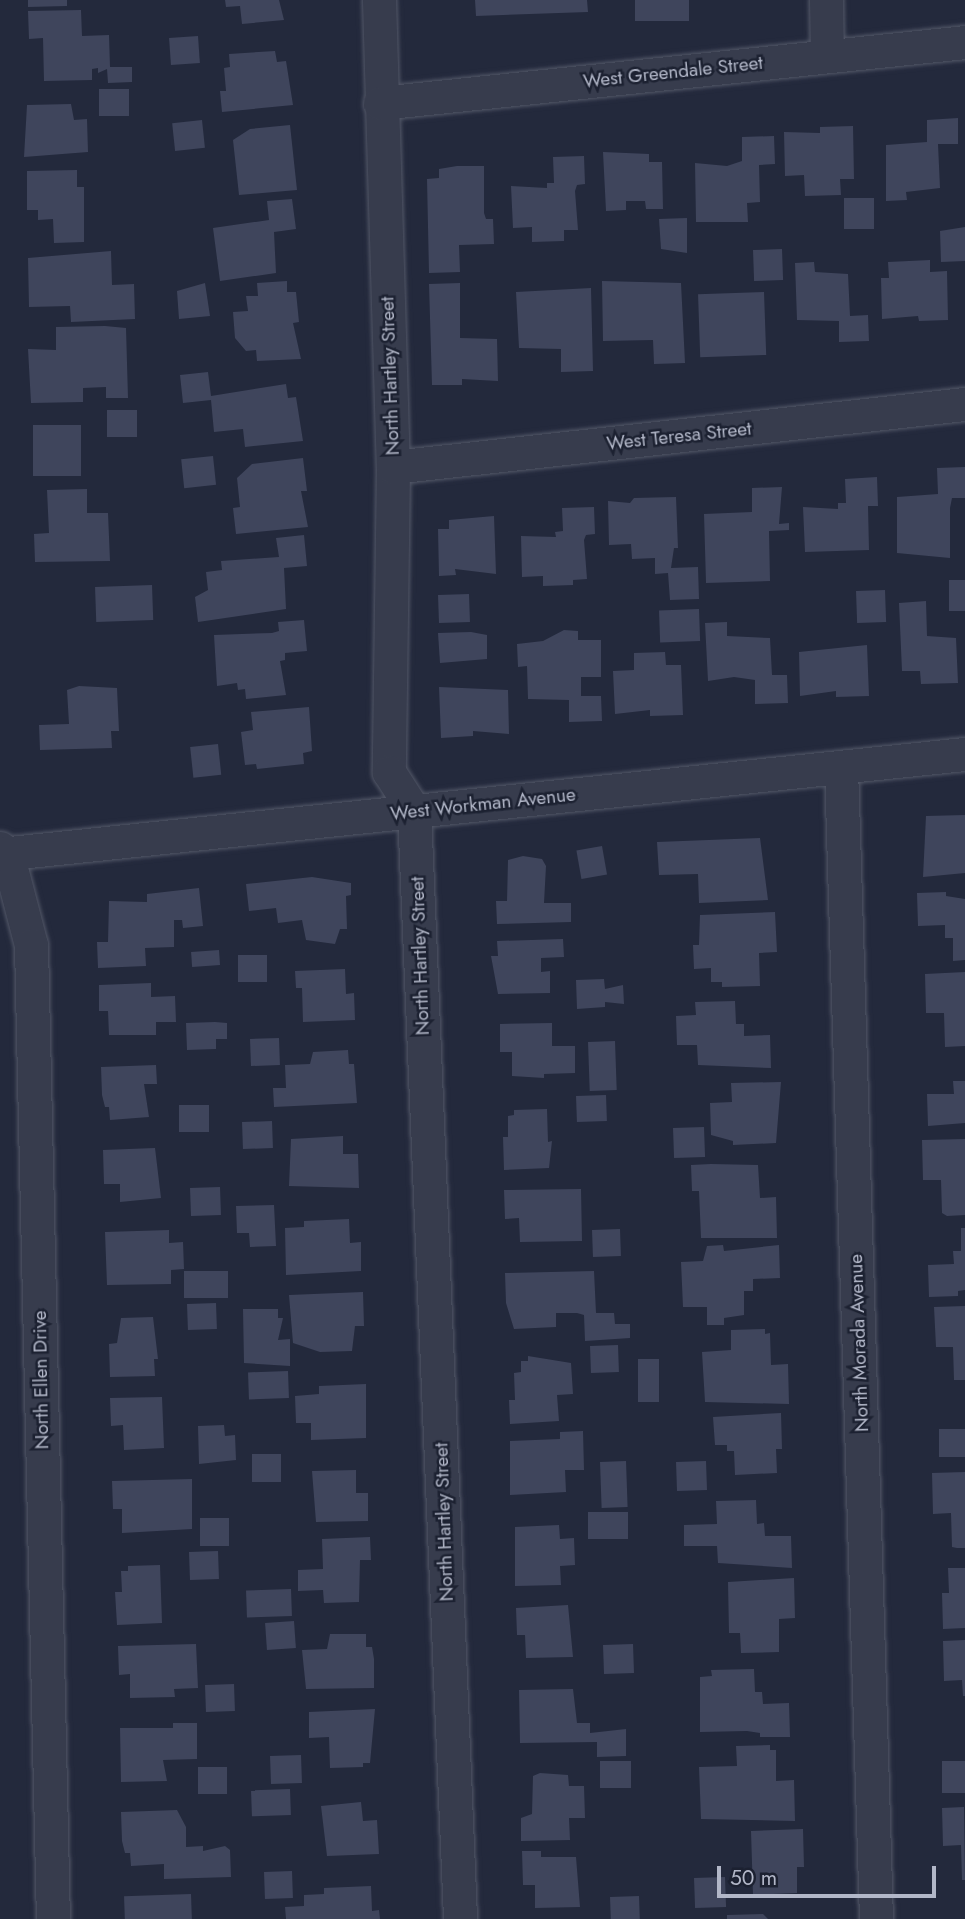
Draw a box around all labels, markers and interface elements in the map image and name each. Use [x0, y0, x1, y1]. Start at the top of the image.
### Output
street label: West Greendale Street [582, 51, 764, 93]
street label: North Hartley Street [376, 296, 404, 456]
street label: West Teresa Street [605, 417, 753, 455]
street label: West Workman Avenue [389, 783, 577, 825]
street label: North Hartley Street [406, 876, 434, 1036]
street label: North Morada Avenue [844, 1254, 874, 1432]
street label: North Ellen Drive [28, 1310, 54, 1450]
street label: North Hartley Street [430, 1442, 458, 1602]
scale bar [720, 1853, 939, 1897]
text: 50 m [730, 1863, 777, 1893]

